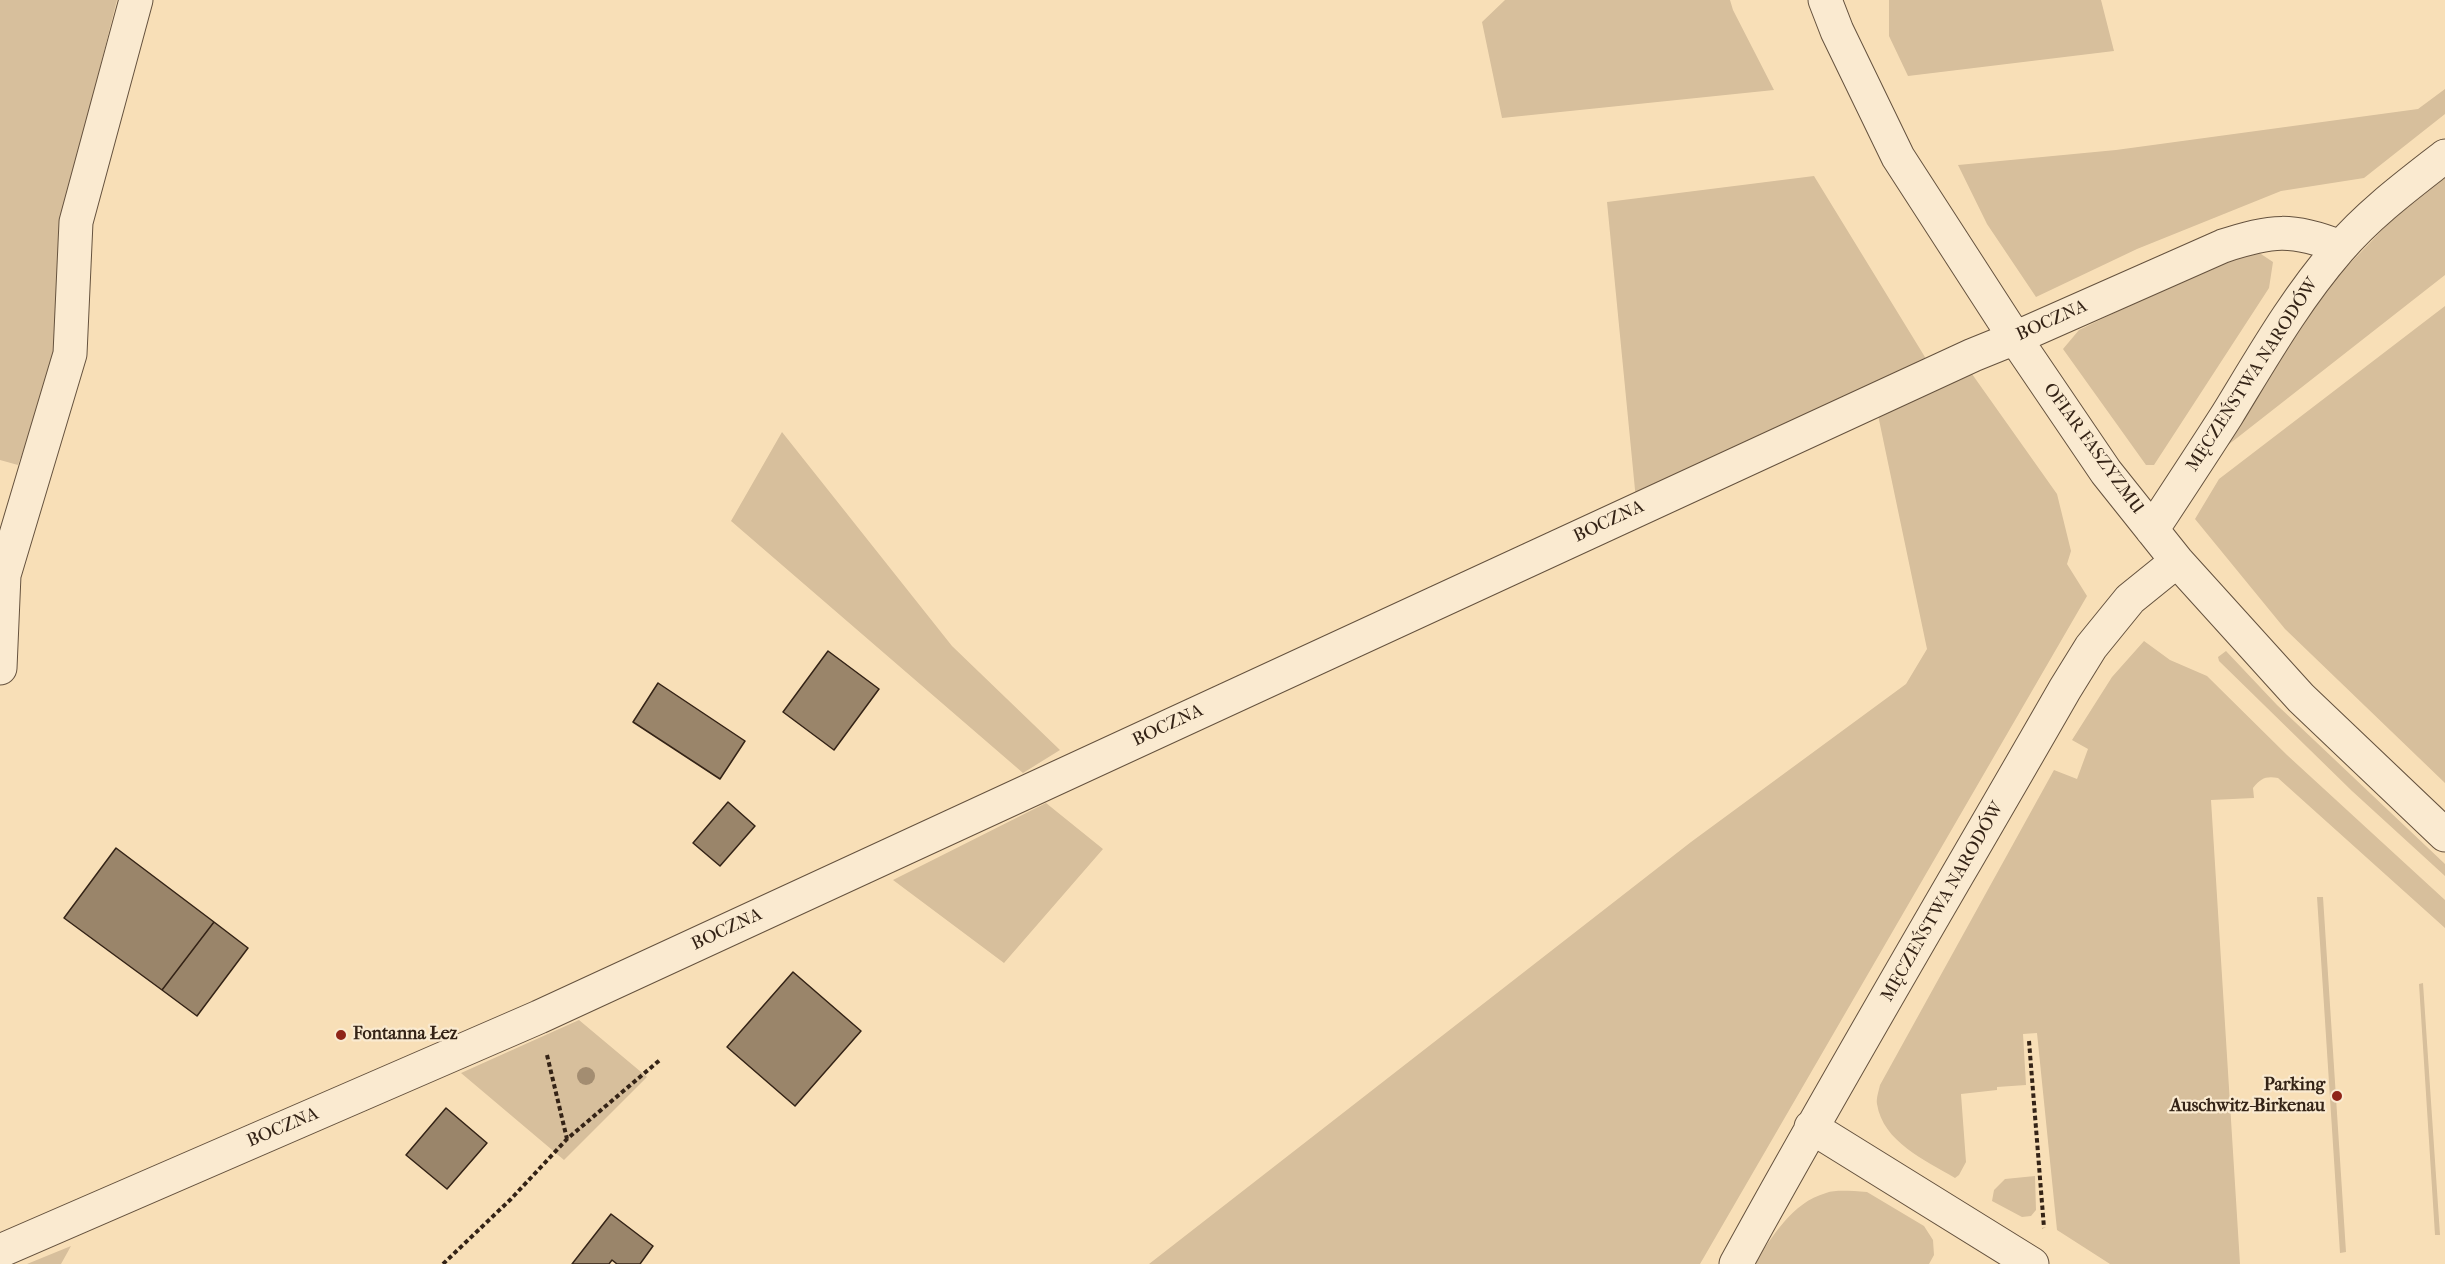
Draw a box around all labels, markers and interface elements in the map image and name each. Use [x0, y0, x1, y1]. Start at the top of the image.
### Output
street label: MĘCZEŃSTWA NARODÓW [2182, 274, 2324, 476]
street label: BOCZNA [2013, 296, 2091, 346]
street label: OFIAR FASZYZMU [2038, 379, 2148, 519]
street label: BOCZNA [1570, 496, 1648, 548]
street label: BOCZNA [1129, 700, 1207, 752]
street label: MĘCZEŃSTWA NARODÓW [1877, 798, 2009, 1006]
street label: BOCZNA [688, 904, 766, 956]
place label: Fontanna Łez [353, 1024, 458, 1046]
marker: Fontanna Łez [334, 1028, 348, 1042]
place label: Parking Auschwitz-Birkenau [2170, 1075, 2325, 1118]
marker: Parking Auschwitz-Birkenau [2330, 1089, 2344, 1103]
street label: BOCZNA [244, 1103, 322, 1153]

